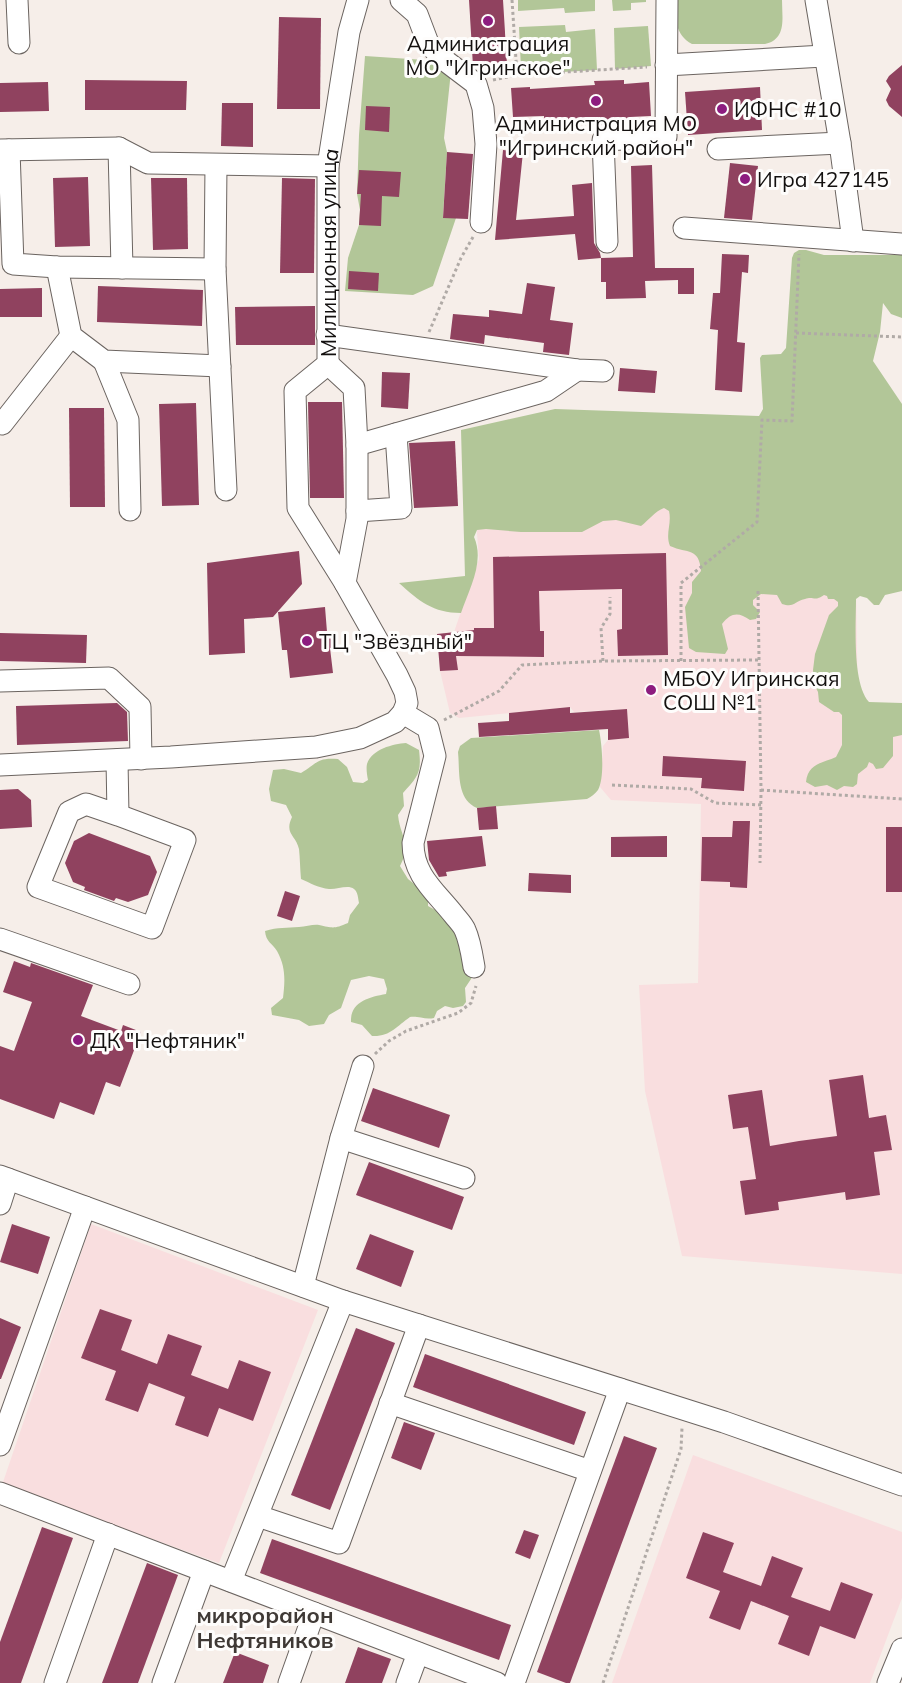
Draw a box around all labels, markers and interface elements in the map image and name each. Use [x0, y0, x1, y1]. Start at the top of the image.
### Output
marker: Администрация МО "Игринское" [481, 14, 495, 28]
place label: Администрация МО "Игринское" [406, 30, 570, 80]
marker: Администрация МО "Игринский район" [589, 94, 603, 108]
place label: ИФНС #10 [734, 96, 842, 122]
marker: ИФНС #10 [715, 102, 729, 116]
place label: Администрация МО "Игринский район" [495, 110, 697, 160]
street label: Милиционная улица [315, 146, 344, 357]
place label: Игра 427145 [757, 166, 889, 192]
marker: Игра 427145 [738, 172, 752, 186]
place label: ТЦ "Звёздный" [319, 628, 472, 654]
marker: ТЦ "Звёздный" [300, 634, 314, 648]
place label: МБОУ Игринская СОШ №1 [663, 665, 840, 715]
marker: МБОУ Игринская СОШ №1 [644, 683, 658, 697]
place label: ДК "Нефтяник" [90, 1027, 245, 1053]
marker: ДК "Нефтяник" [71, 1033, 85, 1047]
district label: микрорайон Нефтяников [196, 1601, 334, 1654]

